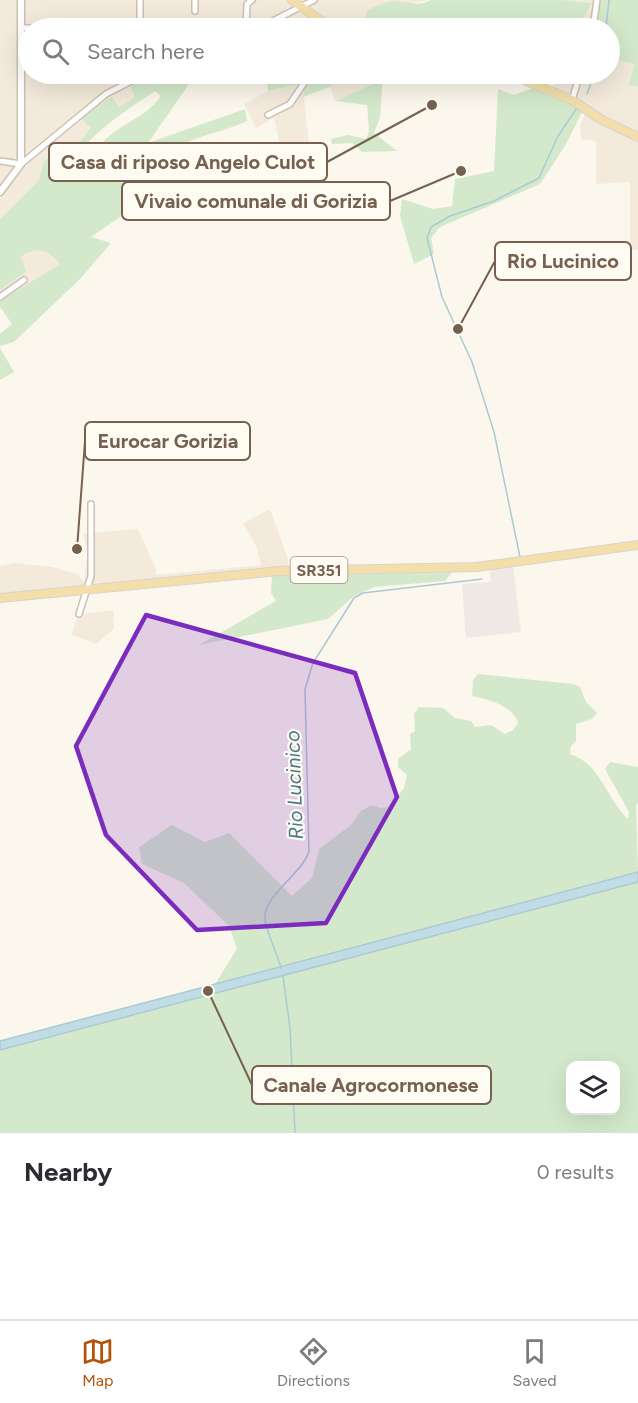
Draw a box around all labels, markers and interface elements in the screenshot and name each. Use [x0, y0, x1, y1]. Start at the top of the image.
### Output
search box [18, 18, 620, 84]
icon: search [39, 35, 72, 68]
text: Search here [87, 38, 205, 65]
callout: Casa di riposo Angelo Culot [49, 143, 327, 181]
text: Casa di riposo Angelo Culot [61, 150, 315, 174]
callout: Vivaio comunale di Gorizia [122, 182, 390, 220]
text: Vivaio comunale di Gorizia [134, 189, 378, 213]
callout: Rio Lucinico [495, 242, 631, 280]
text: Rio Lucinico [507, 249, 619, 273]
callout: Eurocar Gorizia [85, 422, 250, 460]
text: Eurocar Gorizia [98, 429, 239, 453]
road number: SR351 [290, 557, 348, 583]
water label: Rio Lucinico [280, 730, 308, 840]
map controls [566, 1061, 620, 1115]
button: layers [566, 1061, 620, 1115]
callout: Canale Agrocormonese [252, 1066, 491, 1104]
text: Canale Agrocormonese [263, 1073, 479, 1097]
text: Nearby [24, 1156, 112, 1188]
text: 0 results [537, 1160, 614, 1184]
tab: Map [81, 1335, 114, 1390]
tab: Directions [277, 1335, 350, 1390]
tab: Saved [513, 1335, 557, 1390]

